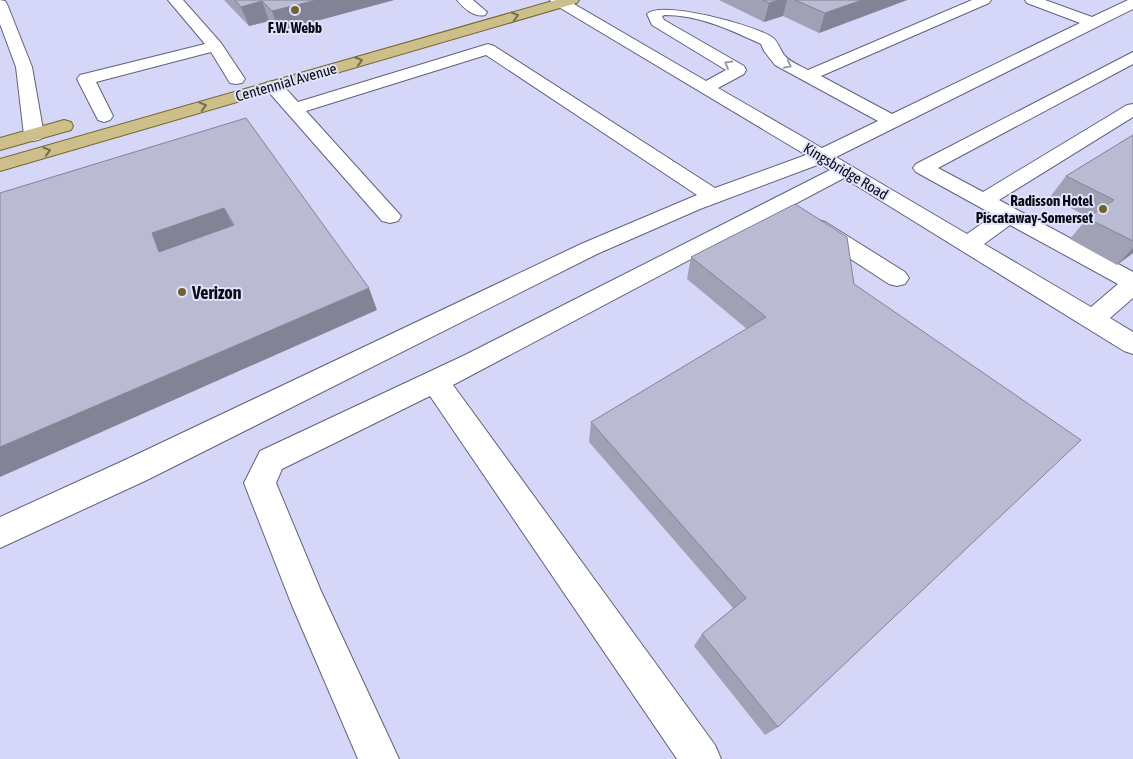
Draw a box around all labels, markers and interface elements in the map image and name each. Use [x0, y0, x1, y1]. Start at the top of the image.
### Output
marker: F.W. Webb [289, 4, 301, 16]
one-way arrow [511, 12, 519, 22]
place label: F.W. Webb [268, 19, 322, 36]
one-way arrow [355, 57, 363, 67]
street label: Centennial Avenue [234, 59, 339, 105]
one-way arrow [783, 59, 792, 69]
one-way arrow [724, 61, 733, 71]
one-way arrow [198, 102, 207, 112]
street label: Kingsbridge Road [801, 139, 891, 203]
one-way arrow [42, 147, 50, 157]
place label: Radisson Hotel Piscataway-Somerset [976, 192, 1094, 226]
marker: Radisson Hotel Piscataway-Somerset [1097, 203, 1109, 215]
place label: Verizon [191, 282, 242, 303]
marker: Verizon [176, 286, 188, 298]

